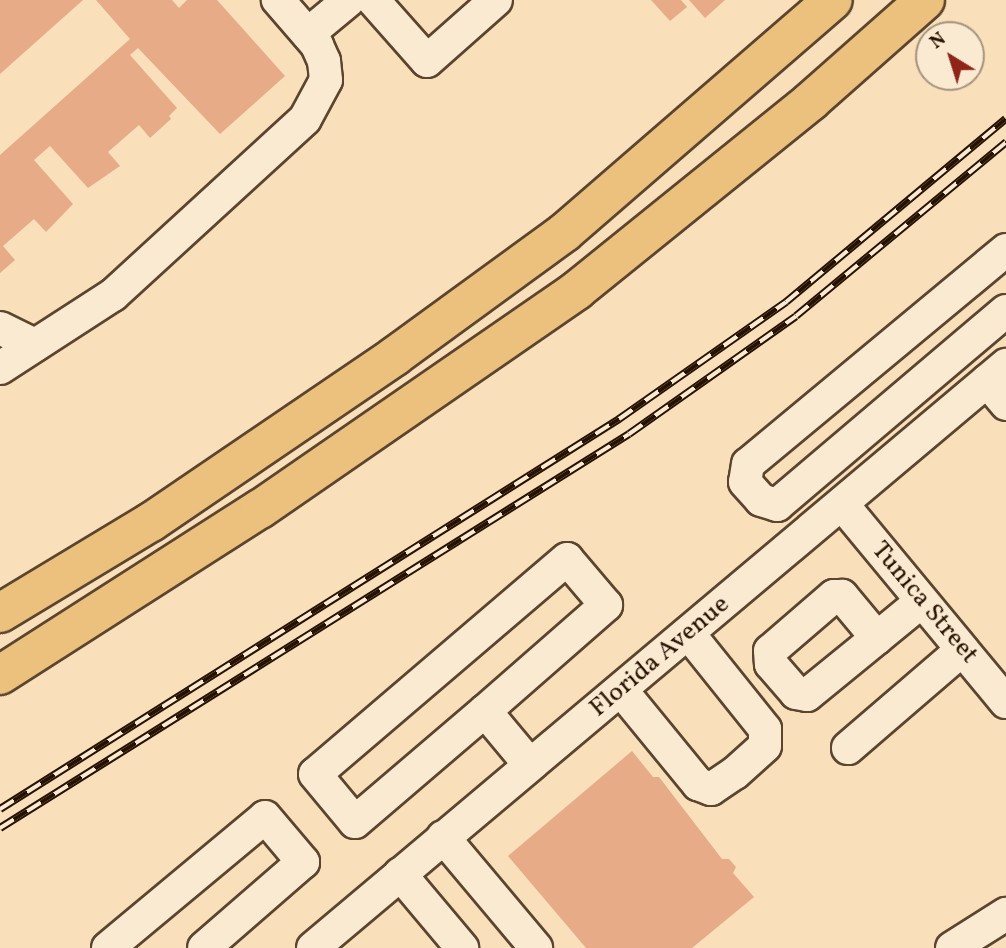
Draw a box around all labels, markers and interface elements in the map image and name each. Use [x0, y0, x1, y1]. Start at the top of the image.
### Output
north arrow [915, 21, 985, 91]
text: N [925, 27, 952, 56]
street label: Tunica Street [864, 536, 984, 670]
street label: Florida Avenue [584, 590, 736, 724]

